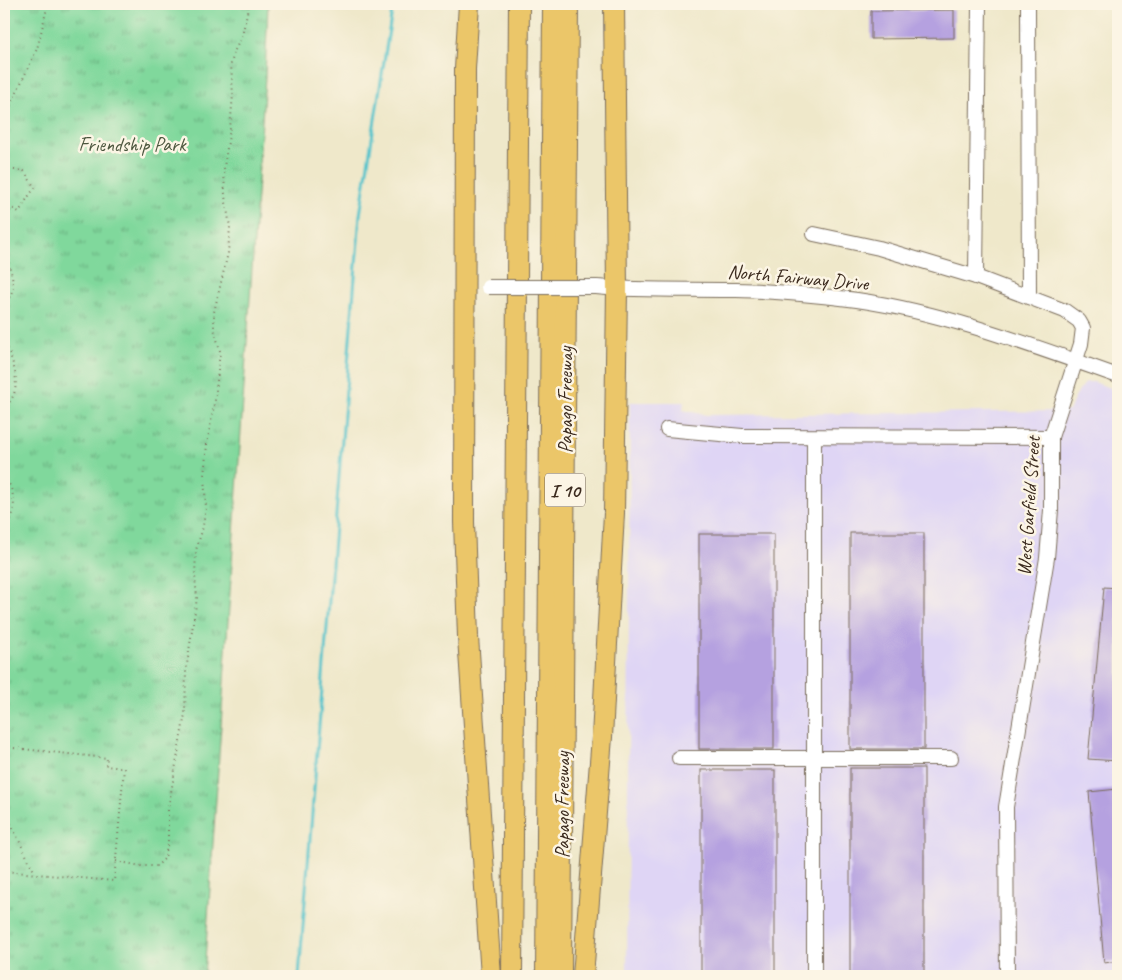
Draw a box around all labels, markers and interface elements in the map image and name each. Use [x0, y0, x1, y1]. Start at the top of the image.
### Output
park label: Friendship Park [78, 132, 187, 157]
street label: North Fairway Drive [727, 259, 871, 296]
street label: Papago Freeway [553, 346, 578, 453]
street label: West Garfield Street [1011, 433, 1046, 576]
road number: I 10 [545, 474, 585, 506]
street label: Papago Freeway [550, 751, 575, 858]

